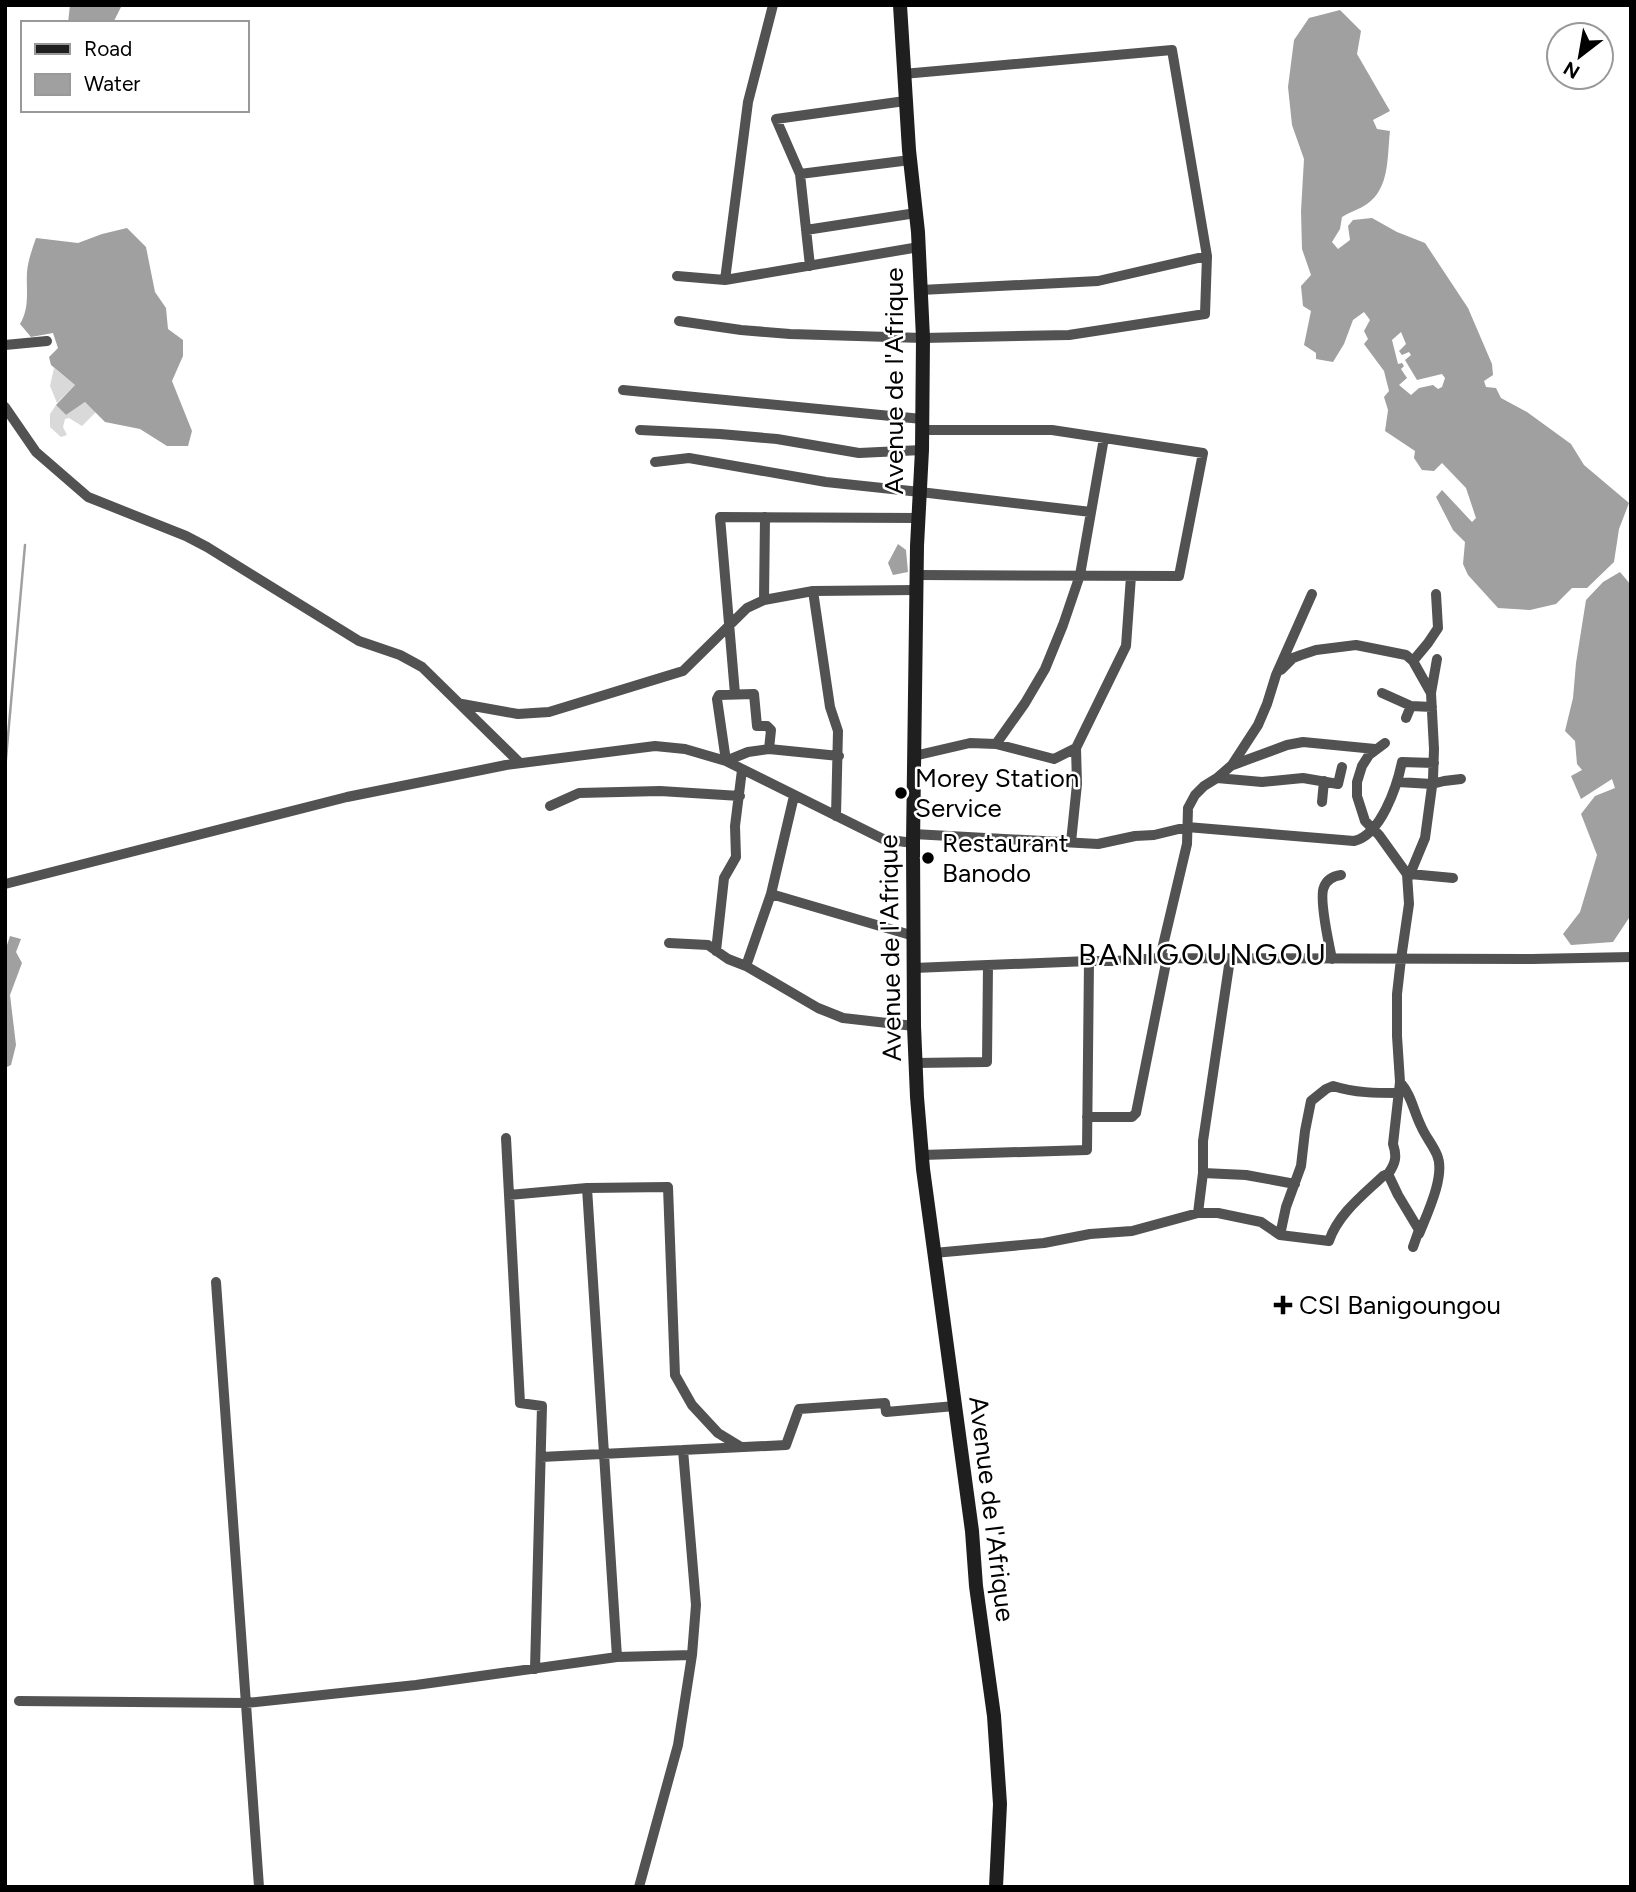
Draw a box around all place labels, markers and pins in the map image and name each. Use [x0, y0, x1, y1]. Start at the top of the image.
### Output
place label: Morey Station Service [915, 762, 1079, 824]
marker: Morey Station Service [893, 785, 909, 801]
place label: Restaurant Banodo [942, 827, 1069, 889]
marker: Restaurant Banodo [920, 850, 936, 866]
place label: CSI Banigoungou [1299, 1289, 1501, 1321]
marker: CSI Banigoungou [1273, 1295, 1293, 1315]

